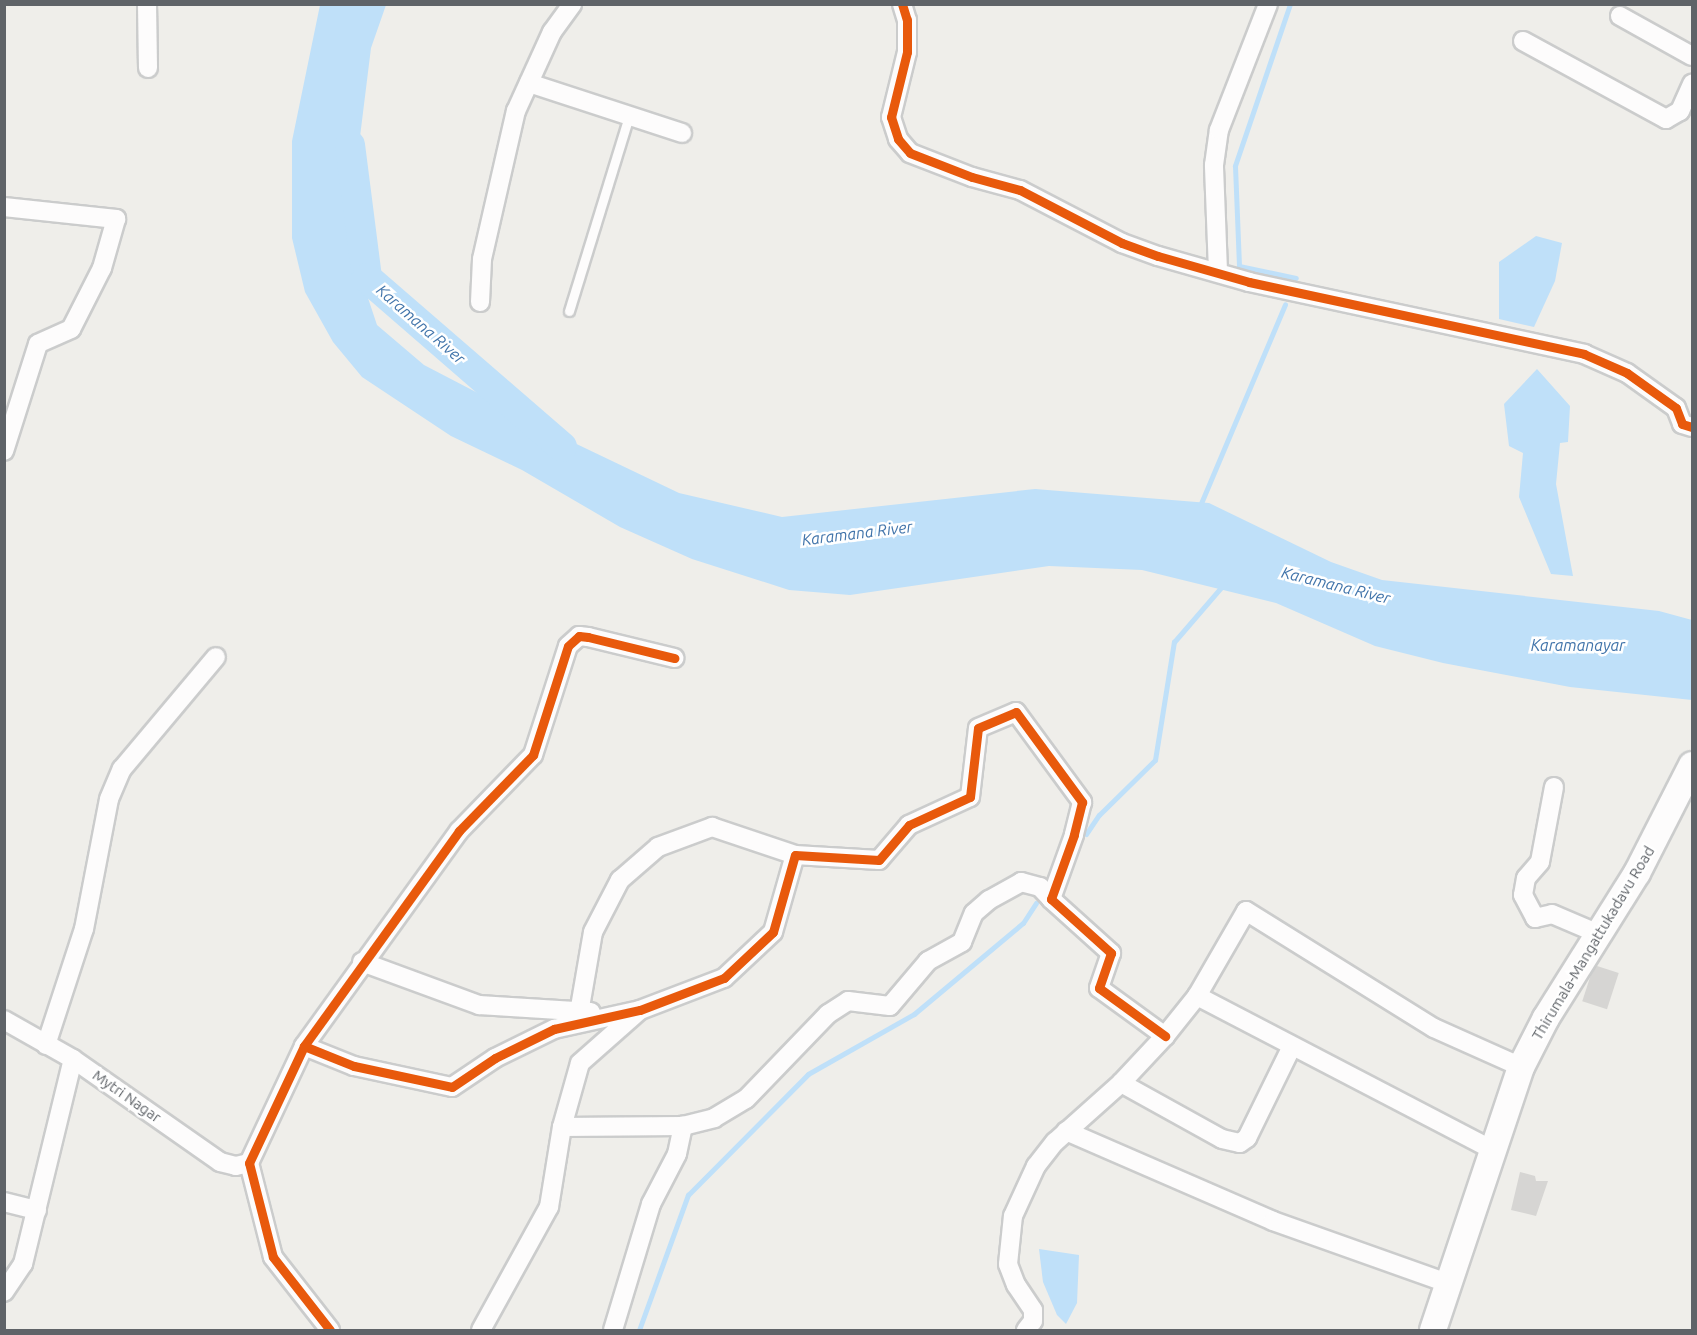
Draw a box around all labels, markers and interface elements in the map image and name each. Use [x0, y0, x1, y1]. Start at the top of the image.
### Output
water label: Karamana River [373, 280, 469, 368]
water label: Karamana River [801, 517, 913, 549]
water label: Karamana River [1280, 562, 1392, 608]
water label: Karamanayar [1531, 635, 1625, 655]
street label: Thirumala-Mangattukadavu Road [1528, 843, 1658, 1043]
street label: Mytri Nagar [89, 1066, 165, 1126]

